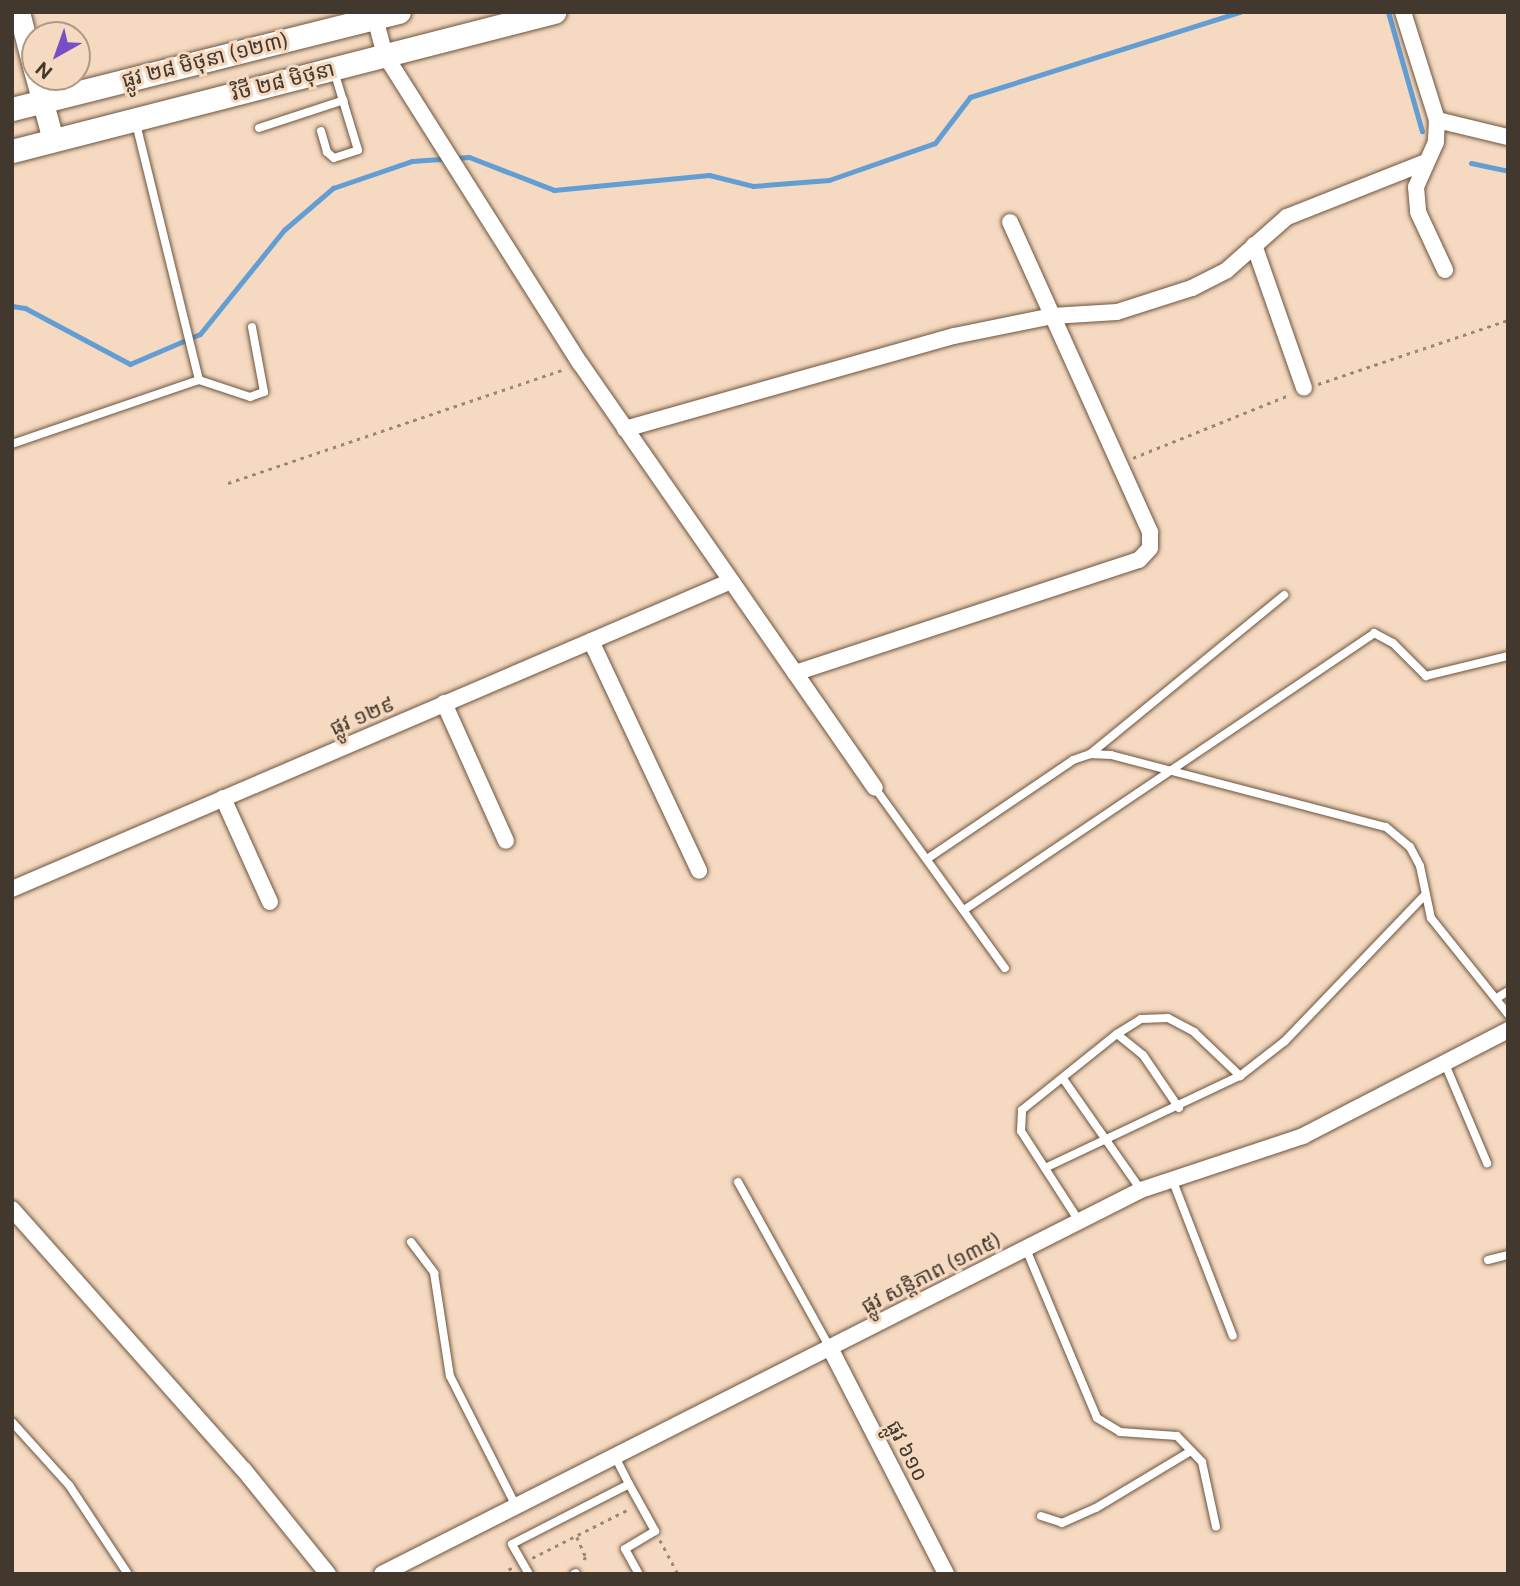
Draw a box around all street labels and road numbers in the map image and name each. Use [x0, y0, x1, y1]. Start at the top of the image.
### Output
street label: ផ្លូវ ២៨ មិថុនា (១២៣) [119, 27, 291, 93]
street label: វិថី ២៨ មិថុនា [229, 56, 337, 106]
street label: ផ្លូវ ១២៩ [326, 691, 398, 741]
street label: ផ្លូវ សន្តិភាព (១៣៥) [857, 1227, 1005, 1319]
street label: ផ្លូវ ៦១០ [881, 1416, 933, 1486]

